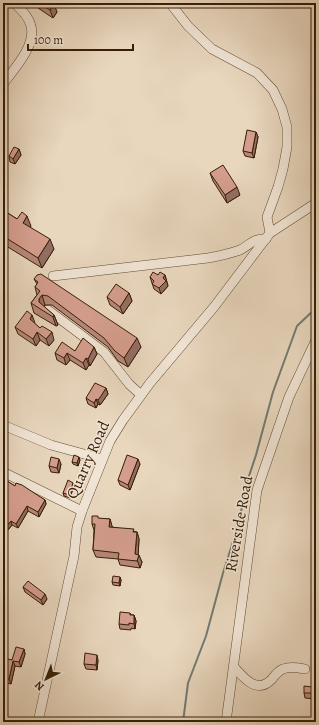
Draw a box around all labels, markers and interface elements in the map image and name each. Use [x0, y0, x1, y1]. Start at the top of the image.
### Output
scale bar [28, 26, 133, 52]
text: 100 m [34, 32, 63, 48]
street label: Quarry Road [61, 417, 115, 503]
street label: Riverside Road [220, 474, 258, 574]
north arrow [26, 659, 66, 699]
text: N [31, 678, 48, 694]

